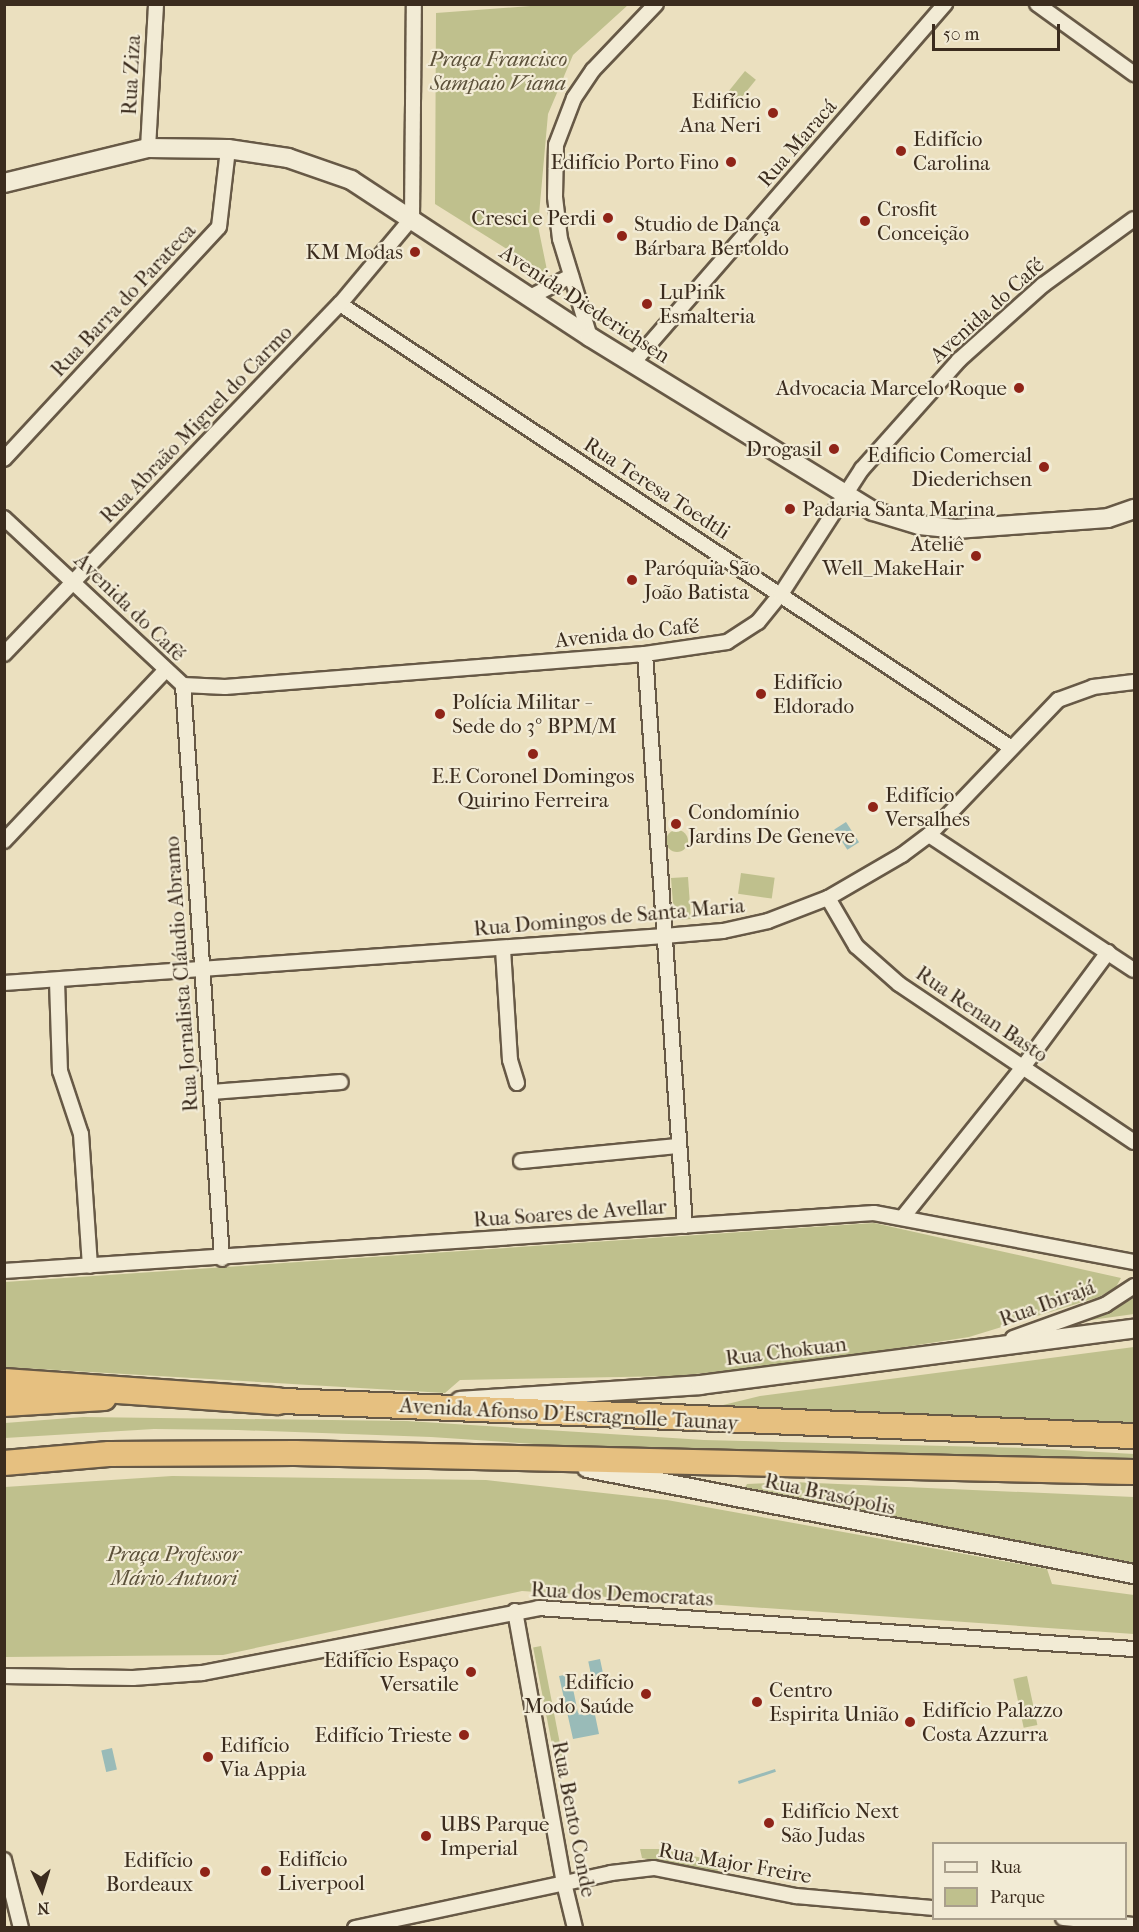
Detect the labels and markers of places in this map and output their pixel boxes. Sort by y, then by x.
place label: Edifício Ana Neri [680,88,761,138]
marker: Edifício Ana Neri [766,106,780,120]
place label: Edifício Carolina [913,126,990,176]
marker: Edifício Carolina [894,144,908,158]
place label: Edifício Porto Fino [551,149,719,175]
marker: Edifício Porto Fino [724,155,738,169]
place label: Crosfit Conceição [877,196,969,246]
place label: Cresci e Perdi [471,205,596,231]
marker: Cresci e Perdi [601,211,615,225]
place label: Studio de Dança Bárbara Bertoldo [634,211,789,261]
marker: Crosfit Conceição [858,214,872,228]
marker: Studio de Dança Bárbara Bertoldo [615,229,629,243]
place label: KM Modas [306,239,403,265]
marker: KM Modas [408,245,422,259]
place label: LuPink Esmalteria [659,279,755,329]
marker: LuPink Esmalteria [640,297,654,311]
place label: Advocacia Marcelo Roque [776,375,1007,401]
marker: Advocacia Marcelo Roque [1012,381,1026,395]
place label: Drogasil [746,436,822,462]
marker: Drogasil [827,442,841,456]
place label: Edificio Comercial Diederichsen [867,442,1032,492]
marker: Edificio Comercial Diederichsen [1037,460,1051,474]
place label: Padaria Santa Marina [802,496,995,522]
marker: Padaria Santa Marina [783,502,797,516]
place label: Ateliê Well_MakeHair [822,531,964,581]
marker: Ateliê Well_MakeHair [969,549,983,563]
place label: Paróquia São João Batista [644,555,760,605]
marker: Paróquia São João Batista [625,573,639,587]
place label: Edifício Eldorado [773,669,854,719]
marker: Edifício Eldorado [754,687,768,701]
place label: Polícia Militar - Sede do 3º BPM/M [452,689,617,739]
marker: Polícia Militar - Sede do 3º BPM/M [433,707,447,721]
marker: E.E Coronel Domingos Quirino Ferreira [526,747,540,761]
place label: E.E Coronel Domingos Quirino Ferreira [432,763,634,813]
place label: Edifício Versalhes [885,782,970,832]
place label: Condomínio Jardins De Geneve [688,799,855,849]
marker: Edifício Versalhes [866,800,880,814]
marker: Condomínio Jardins De Geneve [669,817,683,831]
place label: Edifício Espaço Versatile [324,1647,459,1697]
marker: Edifício Espaço Versatile [464,1665,478,1679]
place label: Edifício Modo Saúde [524,1669,634,1719]
place label: Centro Espirita União [769,1677,899,1727]
marker: Edifício Modo Saúde [639,1687,653,1701]
marker: Centro Espirita União [750,1695,764,1709]
place label: Edifício Palazzo Costa Azzurra [922,1697,1063,1747]
marker: Edifício Palazzo Costa Azzurra [903,1715,917,1729]
place label: Edifício Trieste [314,1722,452,1748]
marker: Edifício Trieste [457,1728,471,1742]
place label: Edifício Via Appia [220,1732,306,1782]
marker: Edifício Via Appia [201,1750,215,1764]
place label: Edifício Next São Judas [781,1798,899,1848]
place label: UBS Parque Imperial [440,1811,549,1861]
marker: Edifício Next São Judas [762,1816,776,1830]
marker: UBS Parque Imperial [417,1827,435,1845]
place label: Edifício Liverpool [278,1846,365,1896]
place label: Edifício Bordeaux [106,1847,193,1897]
marker: Edifício Liverpool [259,1864,273,1878]
marker: Edifício Bordeaux [198,1865,212,1879]

